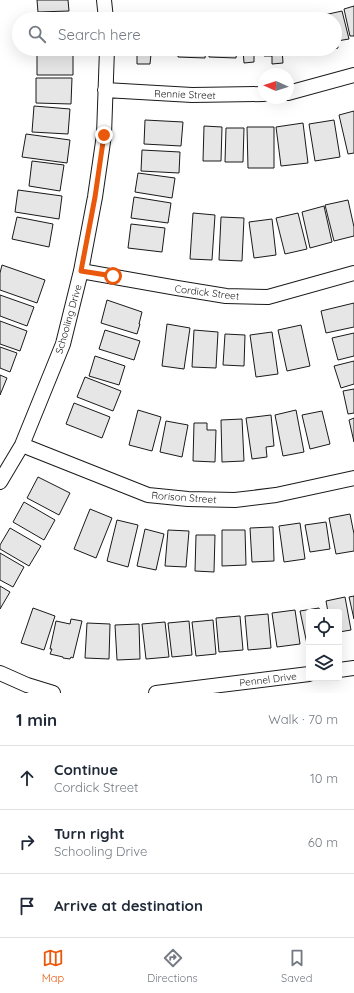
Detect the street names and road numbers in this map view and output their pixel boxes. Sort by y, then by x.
street label: Rennie Street [154,87,217,102]
street label: Schooling Drive [52,282,85,355]
street label: Cordick Street [174,282,241,303]
street label: Rorison Street [151,489,218,506]
street label: Pennel Drive [239,669,298,689]

